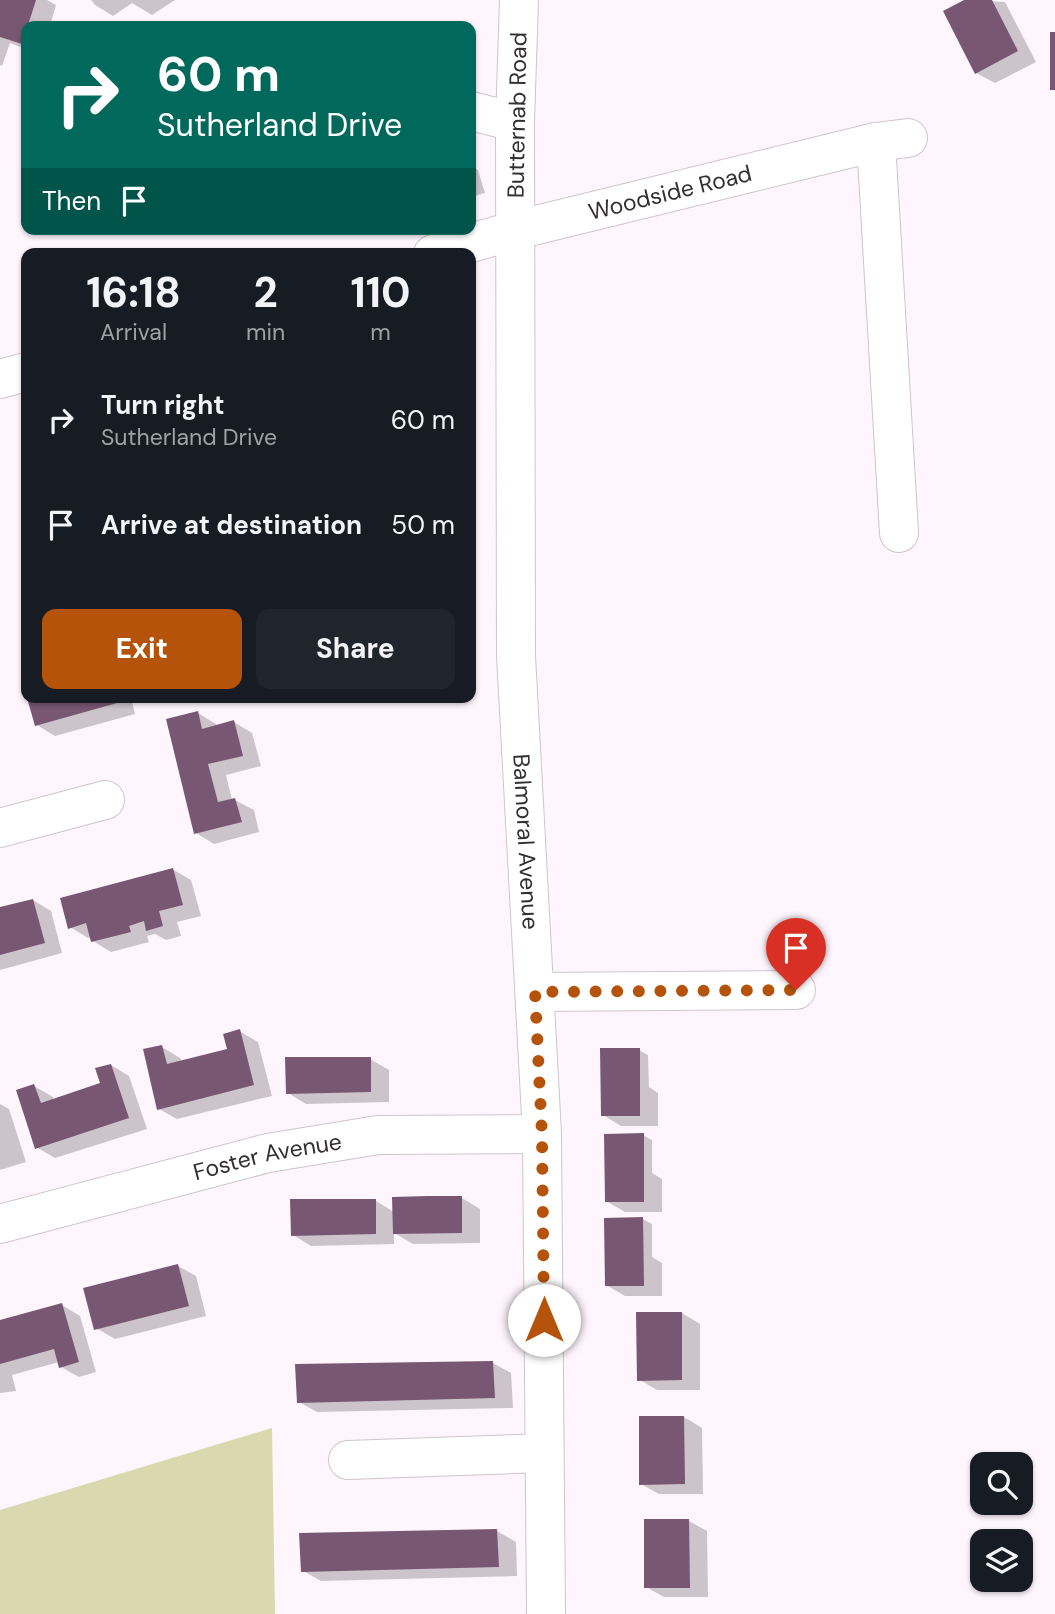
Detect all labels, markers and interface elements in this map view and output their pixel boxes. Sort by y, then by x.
street label: Butternab Road [501,32,533,198]
text: 60 m [157,42,280,106]
icon: right [42,49,133,140]
text: Sutherland Drive [157,104,402,146]
street label: Woodside Road [585,158,755,227]
icon: arrive [115,182,153,220]
text: Then [42,184,101,218]
text: 16:18 [86,265,181,320]
text: 2 [254,265,278,320]
text: 110 [351,265,411,320]
text: Arrival [100,317,167,347]
text: min [246,317,285,347]
text: m [370,317,391,347]
text: Turn right [101,388,225,422]
icon: right [42,401,80,439]
text: 60 m [391,403,455,437]
text: Sutherland Drive [101,422,277,452]
icon: arrive [42,506,80,544]
text: Arrive at destination [101,508,362,542]
text: 50 m [391,508,455,542]
button: Exit [42,609,242,689]
button: Share [256,609,455,689]
street label: Balmoral Avenue [506,753,546,930]
pin [766,918,826,990]
icon: arrive [777,929,815,967]
street label: Foster Avenue [190,1126,344,1187]
position arrow [507,1283,581,1357]
map controls [970,1452,1033,1592]
button: search [970,1452,1033,1515]
button: layers [970,1529,1033,1592]

